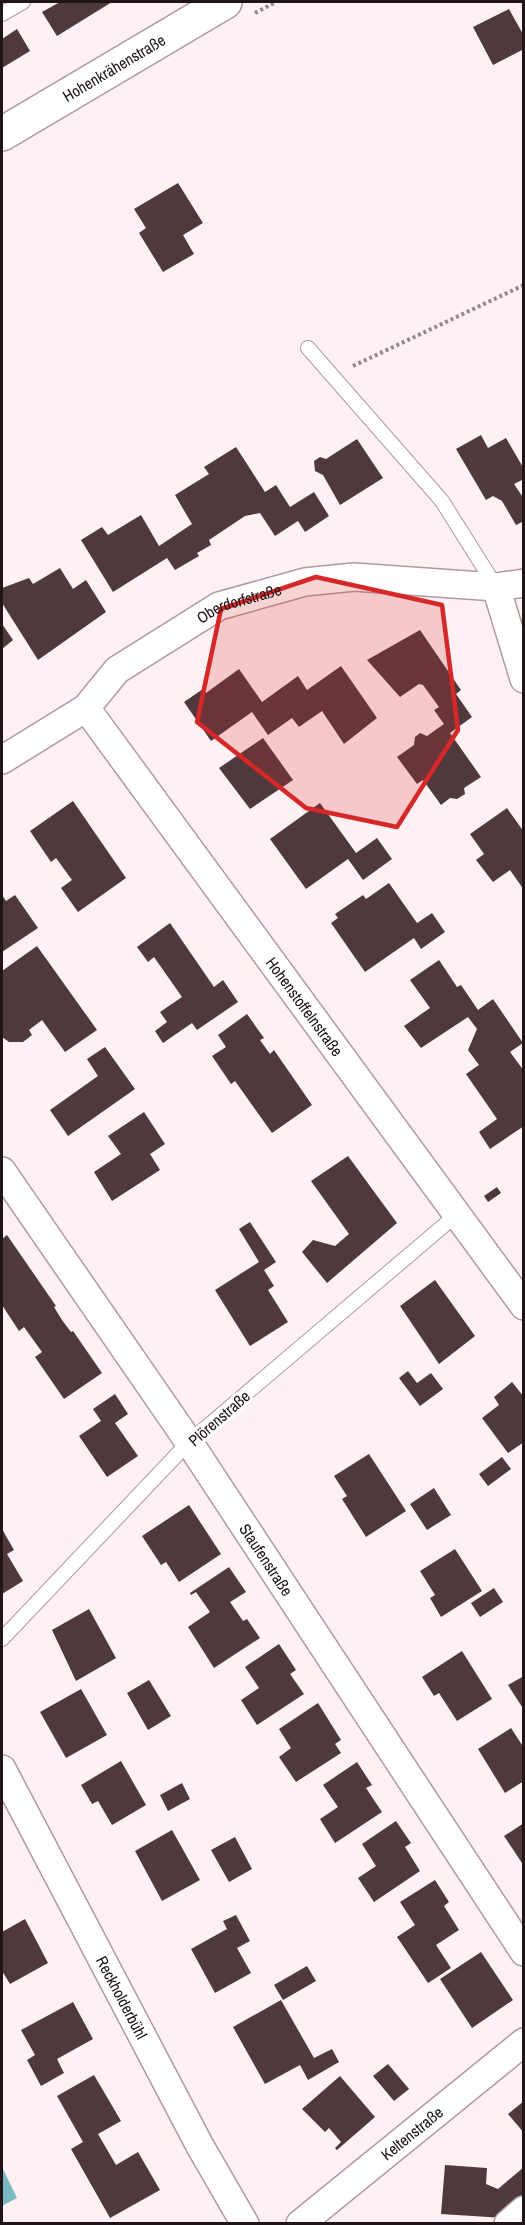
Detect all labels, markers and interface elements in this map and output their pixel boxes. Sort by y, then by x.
street label: Hohenkrähenstraße [58,29,169,107]
street label: Oberdorfstraße [192,578,284,628]
street label: Hohenstoffelnstraße [261,952,348,1061]
street label: Plörenstraße [183,1385,255,1451]
street label: Staufenstraße [234,1519,298,1600]
street label: Reckholderbühl [91,1952,153,2043]
street label: Keltenstraße [376,2101,448,2165]

